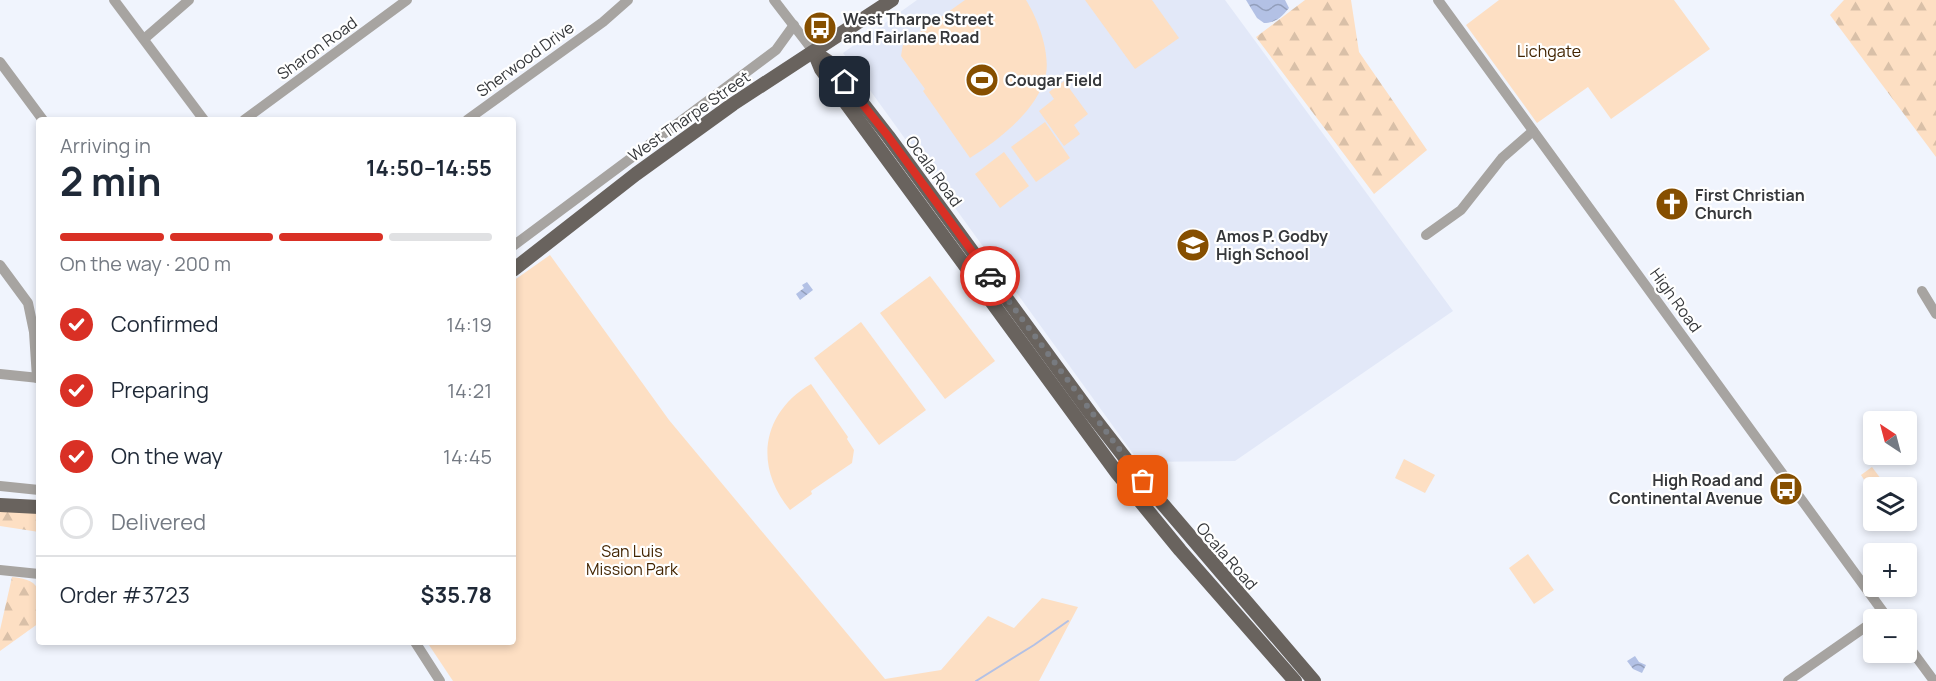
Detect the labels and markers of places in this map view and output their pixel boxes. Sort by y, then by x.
place label: West Tharpe Street and Fairlane Road [843,8,994,48]
bus stop icon: West Tharpe Street and Fairlane Road [802,10,838,46]
pin [819,56,870,107]
sports icon: Cougar Field [964,62,1000,98]
place label: Cougar Field [1005,69,1102,91]
place label: First Christian Church [1695,184,1805,224]
church icon: First Christian Church [1654,186,1690,222]
place label: Amos P. Godby High School [1216,225,1328,265]
school or university icon: Amos P. Godby High School [1175,227,1211,263]
pin [1117,455,1168,506]
place label: High Road and Continental Avenue [1609,469,1763,509]
bus stop icon: High Road and Continental Avenue [1768,471,1804,507]

